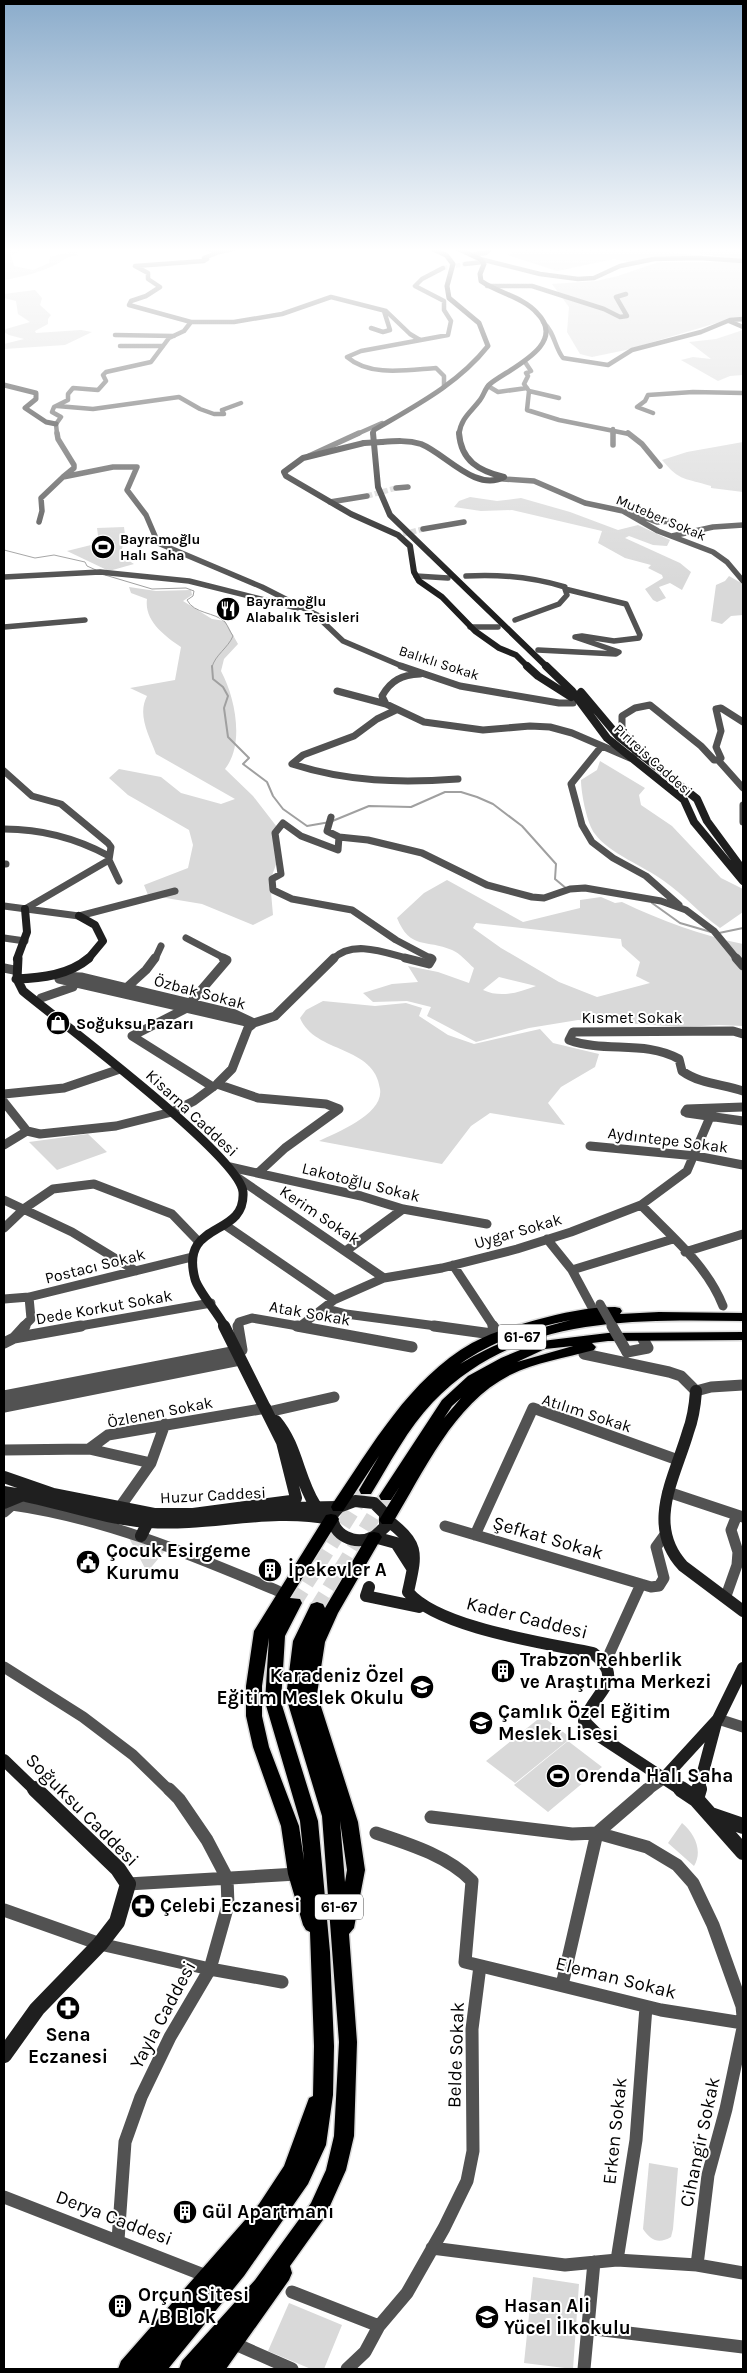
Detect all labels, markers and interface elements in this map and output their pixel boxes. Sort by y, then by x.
street label: Muteber Sokak [613,491,709,545]
place label: Bayramoğlu Halı Saha [120,531,200,564]
sports icon: Bayramoğlu Halı Saha [90,534,116,560]
place label: Bayramoğlu Alabalık Tesisleri [246,593,360,626]
restaurant icon: Bayramoğlu Alabalık Tesisleri [215,596,241,622]
street label: Balıklı Sokak [397,642,481,684]
street label: Pirireis Caddesi [610,720,696,800]
street label: Özbak Sokak [152,971,248,1013]
street label: Kısmet Sokak [581,1008,683,1027]
shop icon: Soğuksu Pazarı [45,1010,71,1036]
place label: Soğuksu Pazarı [76,1014,194,1033]
street label: Kisarna Caddesi [142,1066,242,1160]
street label: Aydıntepe Sokak [607,1123,729,1157]
street label: Lakotoğlu Sokak [300,1158,422,1206]
street label: Kerim Sokak [276,1181,364,1249]
street label: Uygar Sokak [472,1209,564,1253]
street label: Postacı Sokak [43,1244,147,1288]
street label: Dede Korkut Sokak [34,1286,174,1328]
street label: Atak Sokak [268,1297,352,1329]
road number: 61-67 [498,1324,546,1350]
street label: Atılım Sokak [540,1390,634,1436]
street label: Özlenen Sokak [106,1392,214,1432]
street label: Huzur Caddesi [159,1483,267,1507]
street label: Şefkat Sokak [490,1512,606,1564]
place label: Çocuk Esirgeme Kurumu [106,1540,251,1584]
public building icon: Çocuk Esirgeme Kurumu [75,1549,101,1575]
building icon: İpekevler A [257,1557,283,1583]
place label: İpekevler A [288,1558,387,1581]
street label: Kader Caddesi [464,1592,590,1644]
place label: Trabzon Rehberlik ve Araştırma Merkezi [520,1649,711,1693]
building icon: Trabzon Rehberlik ve Araştırma Merkezi [490,1658,516,1684]
place label: Karadeniz Özel Eğitim Meslek Okulu [217,1664,404,1709]
school or university icon: Karadeniz Özel Eğitim Meslek Okulu [409,1674,435,1700]
place label: Çamlık Özel Eğitim Meslek Lisesi [498,1700,670,1745]
school or university icon: Çamlık Özel Eğitim Meslek Lisesi [468,1710,494,1736]
street label: Soğuksu Caddesi [21,1749,143,1871]
sports icon: Orenda Halı Saha [545,1763,571,1789]
place label: Orenda Halı Saha [576,1765,733,1787]
pharmacy icon: Çelebi Eczanesi [130,1893,156,1919]
road number: 61-67 [315,1894,363,1920]
place label: Çelebi Eczanesi [160,1895,301,1917]
street label: Eleman Sokak [553,1952,679,2004]
street label: Yayla Caddesi [125,1957,201,2073]
pharmacy icon: Sena Eczanesi [55,1995,81,2021]
street label: Belde Sokak [443,2001,469,2108]
place label: Sena Eczanesi [28,2024,108,2068]
street label: Cihangir Sokak [675,2075,725,2209]
street label: Erken Sokak [598,2076,632,2186]
street label: Derya Caddesi [53,2186,175,2250]
building icon: Gül Apartmanı [172,2199,198,2225]
place label: Gül Apartmanı [202,2201,334,2223]
place label: Orçun Sitesi A/B Blok [138,2284,249,2328]
building icon: Orçun Sitesi A/B Blok [107,2293,133,2319]
place label: Hasan Ali Yücel İlkokulu [504,2295,631,2339]
school or university icon: Hasan Ali Yücel İlkokulu [474,2304,500,2330]

